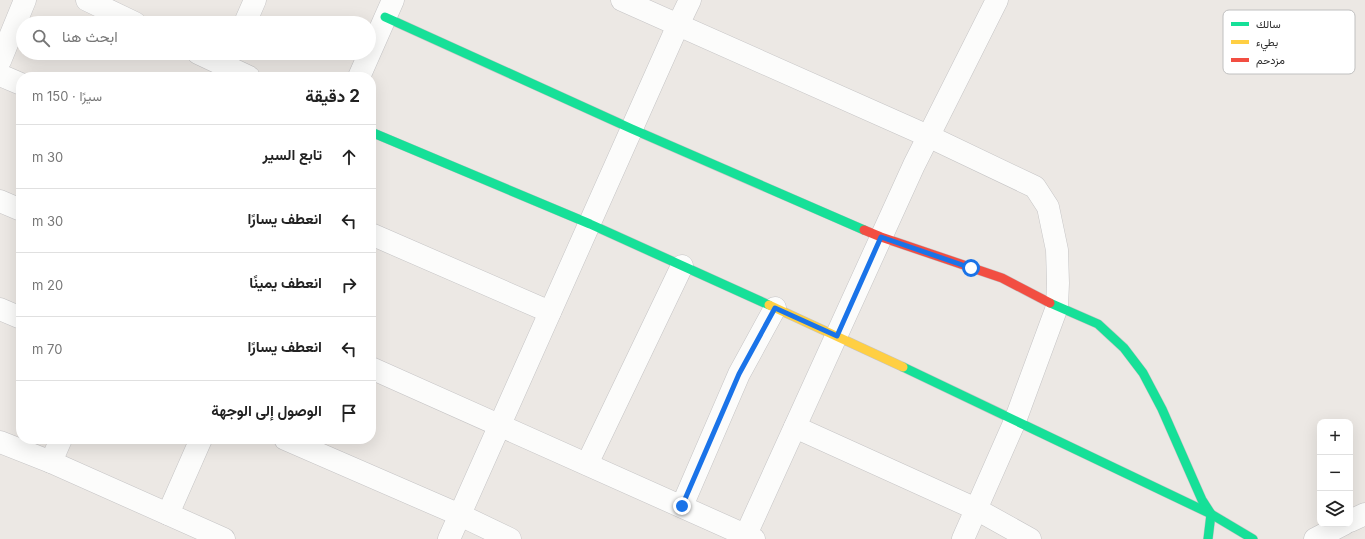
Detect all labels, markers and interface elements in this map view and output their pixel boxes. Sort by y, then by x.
legend [1223,10,1355,74]
search box [16,16,376,60]
text: سالك [1256,17,1281,31]
icon: search [30,27,52,49]
text: ابحث هنا [62,27,118,46]
text: بطيء [1256,35,1278,52]
text: مزدحم [1256,53,1285,68]
text: 2 دقيقة [305,86,360,106]
text: سيرًا · 150 m [32,88,102,104]
text: تابع السير [263,145,322,164]
icon: ahead [338,146,360,168]
text: 30 m [32,149,63,165]
text: انعطف يسارًا [247,209,322,228]
icon: left [338,210,360,232]
text: 30 m [32,213,63,229]
route start [962,259,980,277]
text: انعطف يمينًا [249,273,322,292]
icon: right [338,274,360,296]
text: 20 m [32,277,63,293]
text: انعطف يسارًا [247,337,322,356]
icon: left [338,338,360,360]
text: 70 m [32,341,62,357]
text: الوصول إلى الوجهة [211,401,322,420]
icon: arrive [338,402,360,424]
map controls [1317,419,1353,527]
button: + [1317,419,1353,455]
button: − [1317,455,1353,491]
button: layers [1317,491,1353,527]
route end [673,497,691,515]

